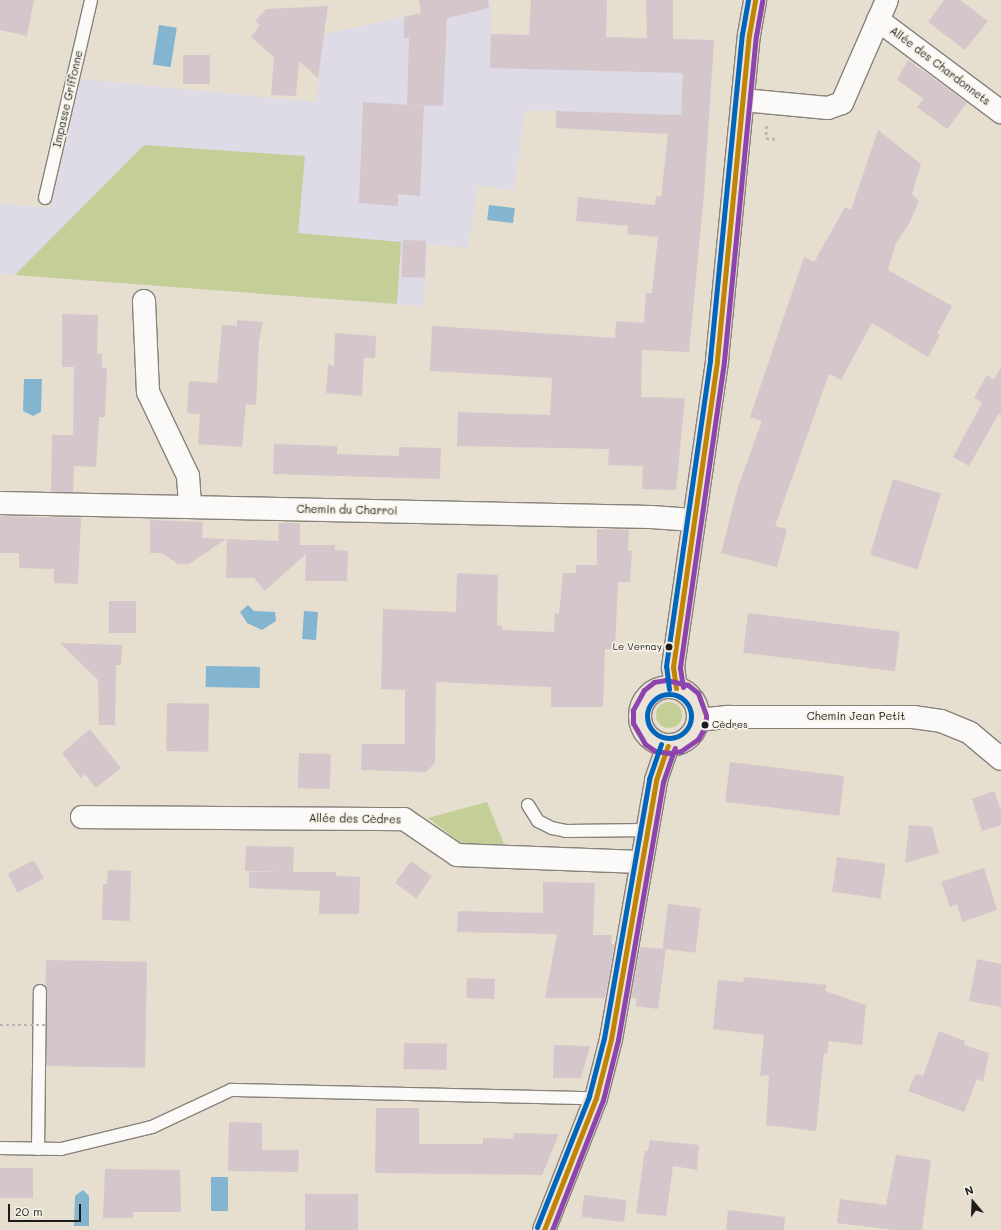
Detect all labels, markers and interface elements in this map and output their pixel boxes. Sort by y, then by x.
street label: Allée des Chardonnets [887,24,993,108]
street label: Impasse Griffonne [50,49,86,149]
street label: Chemin du Charroi [296,503,398,517]
place label: Le Vernay [613,641,662,653]
marker: Le Vernay [664,642,674,652]
street label: Chemin Jean Petit [807,709,905,723]
place label: Cèdres [712,719,748,731]
marker: Cèdres [700,720,710,730]
street label: Allée des Cèdres [309,812,401,826]
north arrow [953,1182,993,1222]
text: N [963,1182,975,1199]
scale bar [10,1196,83,1222]
text: 20 m [15,1203,43,1219]

